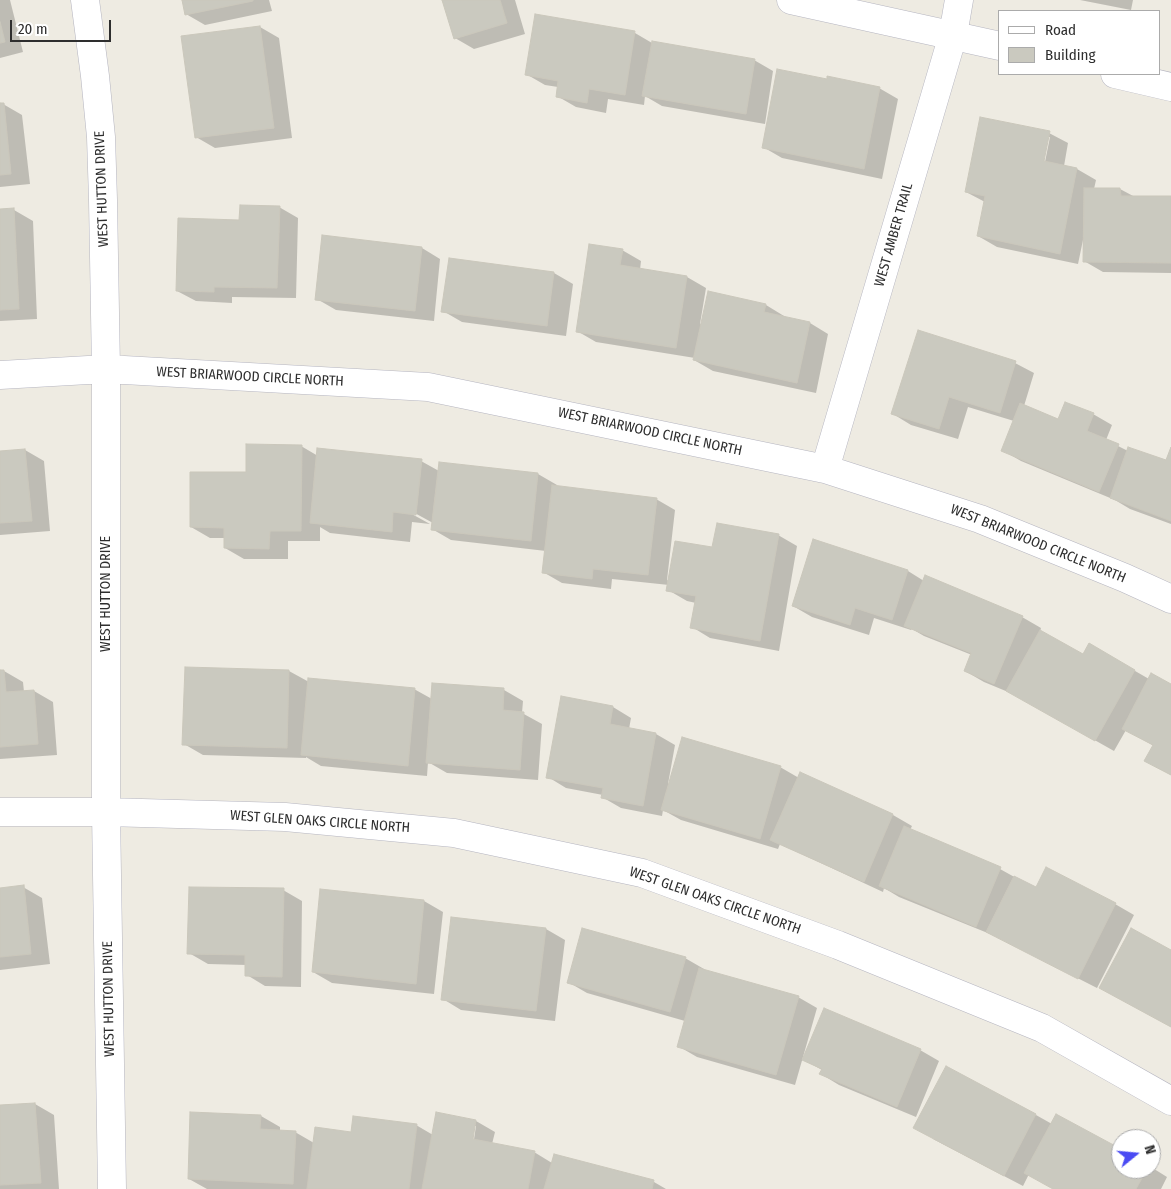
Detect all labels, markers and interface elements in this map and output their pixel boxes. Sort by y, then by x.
scale bar [12,10,114,42]
legend [998,10,1161,75]
text: 20 m [18,20,48,38]
text: Road [1045,21,1076,39]
text: Building [1045,46,1096,64]
street label: WEST HUTTON DRIVE [92,131,112,247]
street label: WEST AMBER TRAIL [871,181,917,289]
street label: WEST BRIARWOOD CIRCLE NORTH [156,364,344,390]
street label: WEST BRIARWOOD CIRCLE NORTH [556,404,744,460]
street label: WEST BRIARWOOD CIRCLE NORTH [948,501,1128,587]
street label: WEST HUTTON DRIVE [98,536,114,652]
street label: WEST GLEN OAKS CIRCLE NORTH [229,807,411,837]
street label: WEST GLEN OAKS CIRCLE NORTH [627,864,803,938]
street label: WEST HUTTON DRIVE [100,941,118,1057]
north arrow [1111,1129,1161,1179]
text: N [1141,1143,1159,1156]

